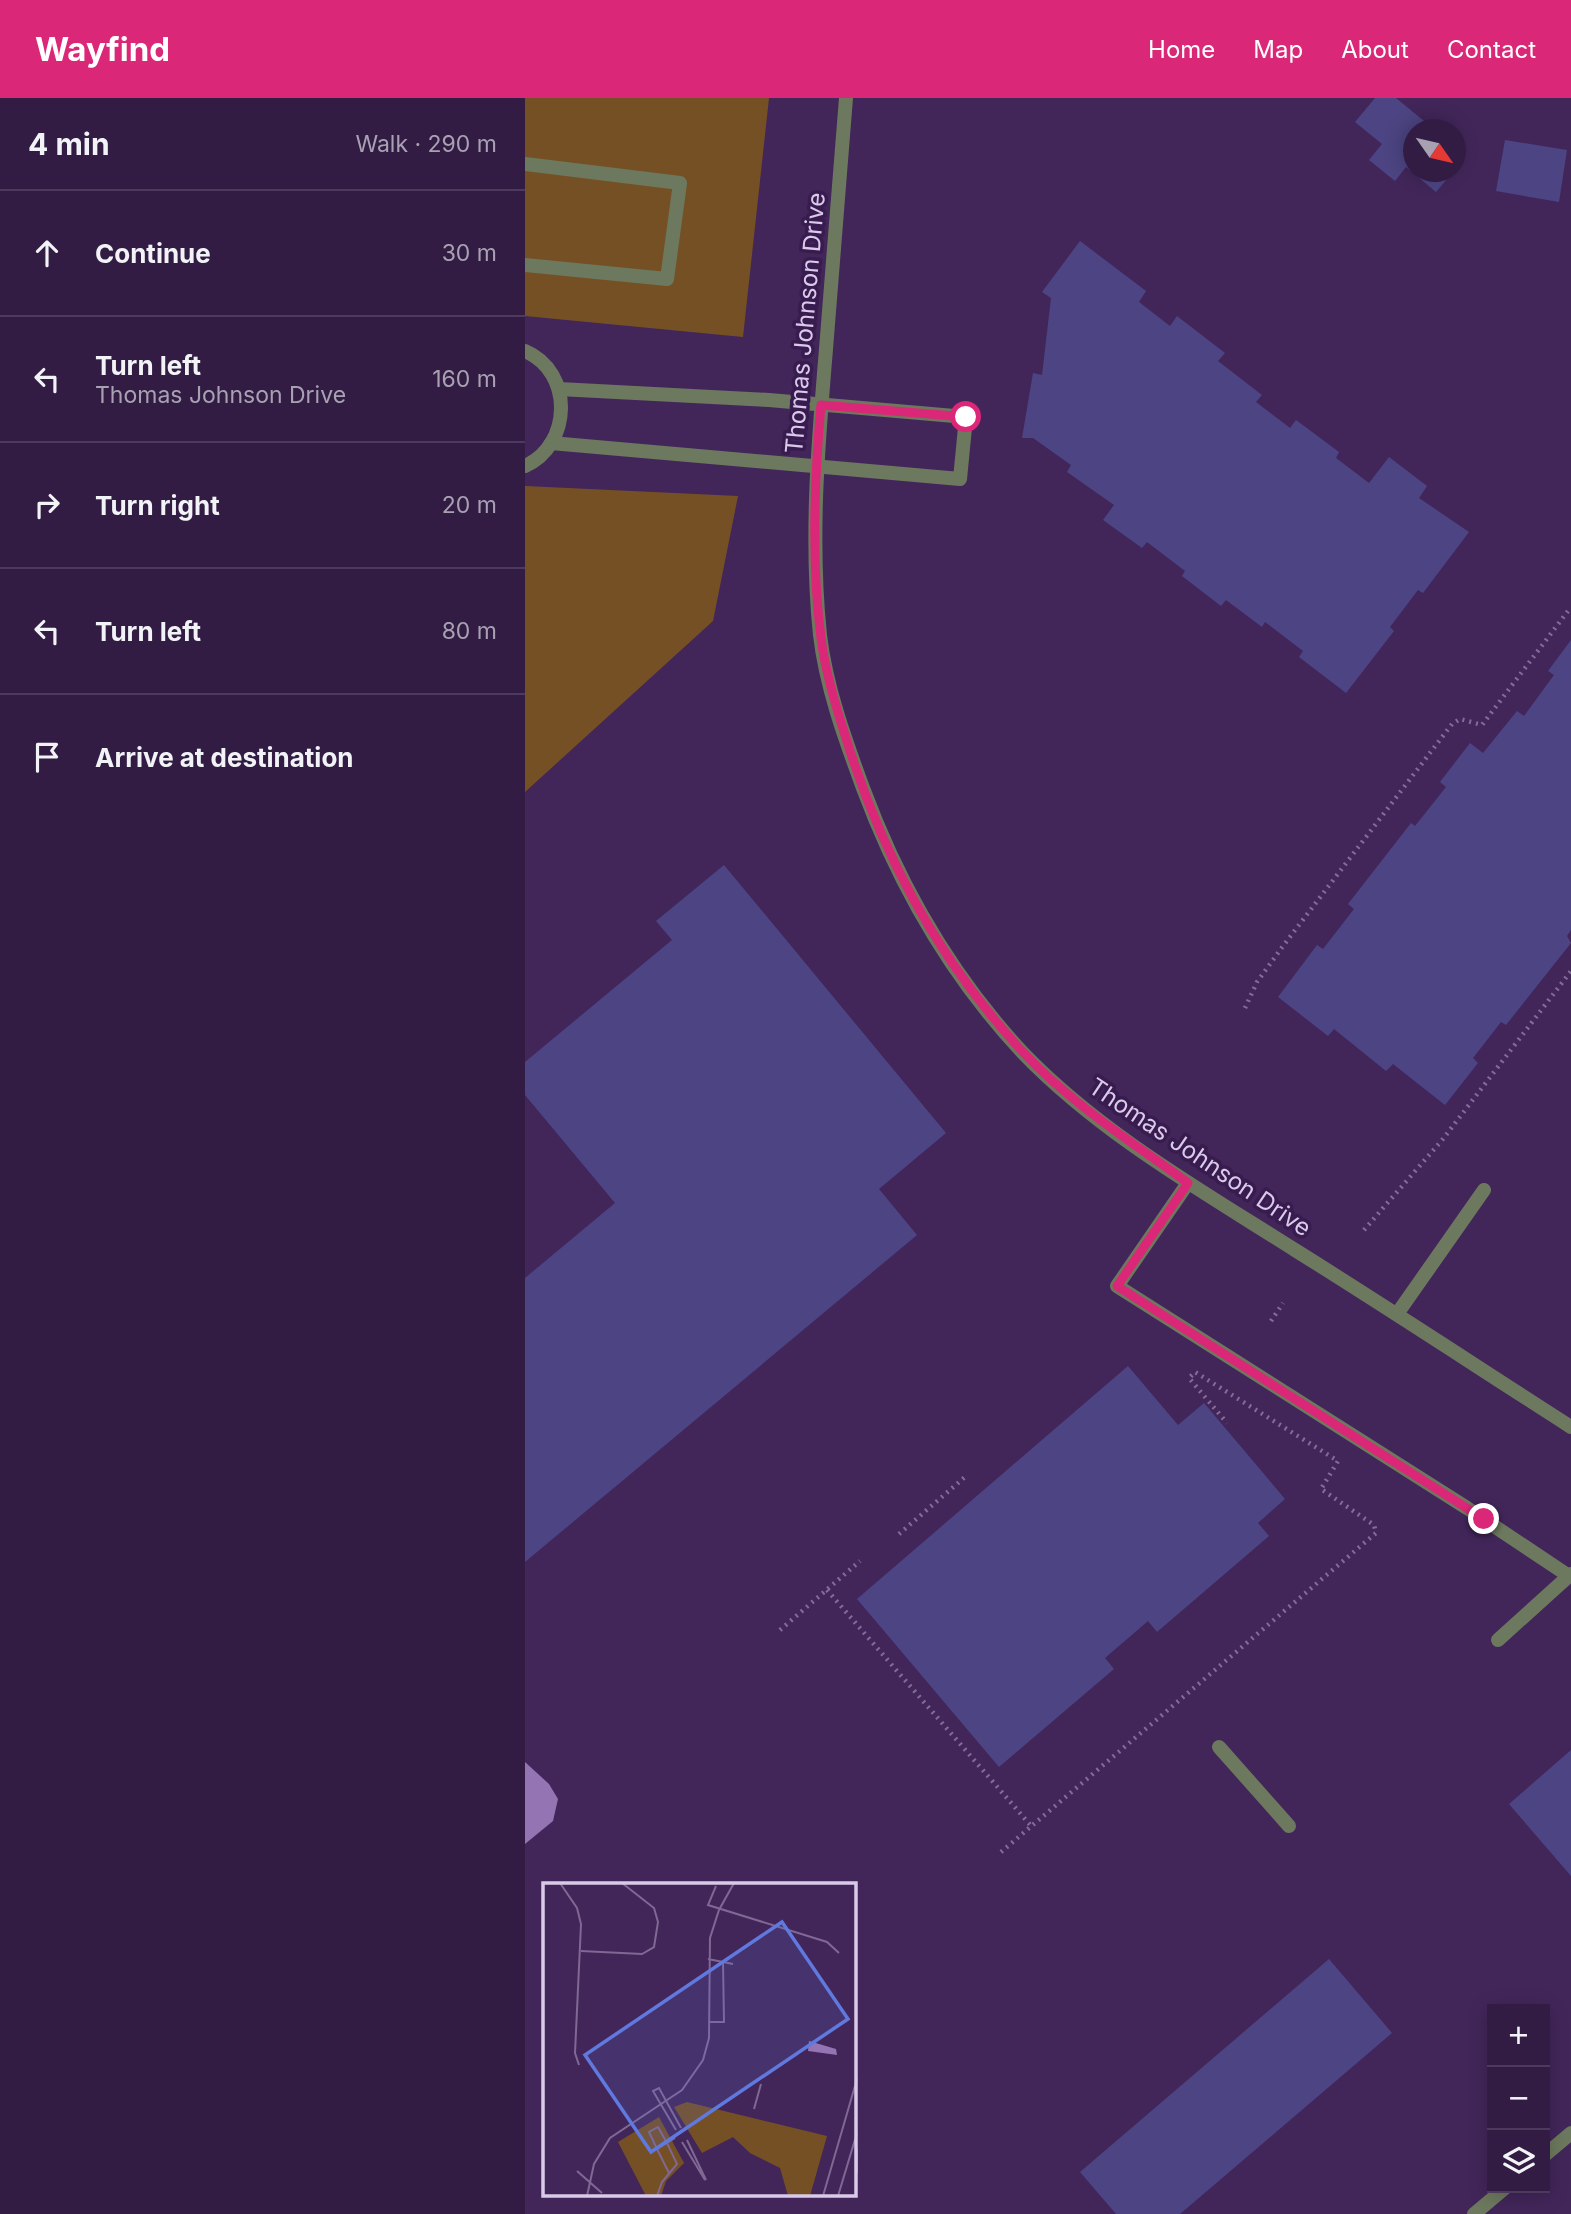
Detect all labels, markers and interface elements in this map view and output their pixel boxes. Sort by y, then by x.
text: Wayfind [35,29,170,69]
text: Home [1148,35,1215,64]
text: Map [1253,35,1303,64]
text: About [1341,35,1409,64]
text: Contact [1447,35,1536,64]
north arrow [1403,119,1466,182]
text: 4 min [28,126,110,162]
text: Walk · 290 m [355,130,497,158]
street label: Thomas Johnson Drive [779,191,831,455]
icon: ahead [28,234,66,272]
text: Continue [95,238,211,269]
text: 30 m [442,239,497,267]
text: Turn left [95,350,201,381]
icon: left [28,360,66,398]
text: 160 m [432,365,497,393]
text: Thomas Johnson Drive [95,381,346,409]
route start [950,401,981,432]
icon: right [28,486,66,524]
text: Turn right [95,490,220,521]
text: 20 m [442,491,497,519]
icon: left [28,612,66,650]
text: Turn left [95,616,201,647]
text: 80 m [442,617,497,645]
icon: arrive [28,738,66,776]
text: Arrive at destination [95,742,354,773]
street label: Thomas Johnson Drive [1083,1072,1317,1242]
route end [1468,1503,1499,1534]
inset map [543,1883,856,2196]
map controls [1487,2004,1550,2193]
button: + [1487,2004,1550,2067]
button: − [1487,2067,1550,2130]
button: layers [1487,2130,1550,2193]

